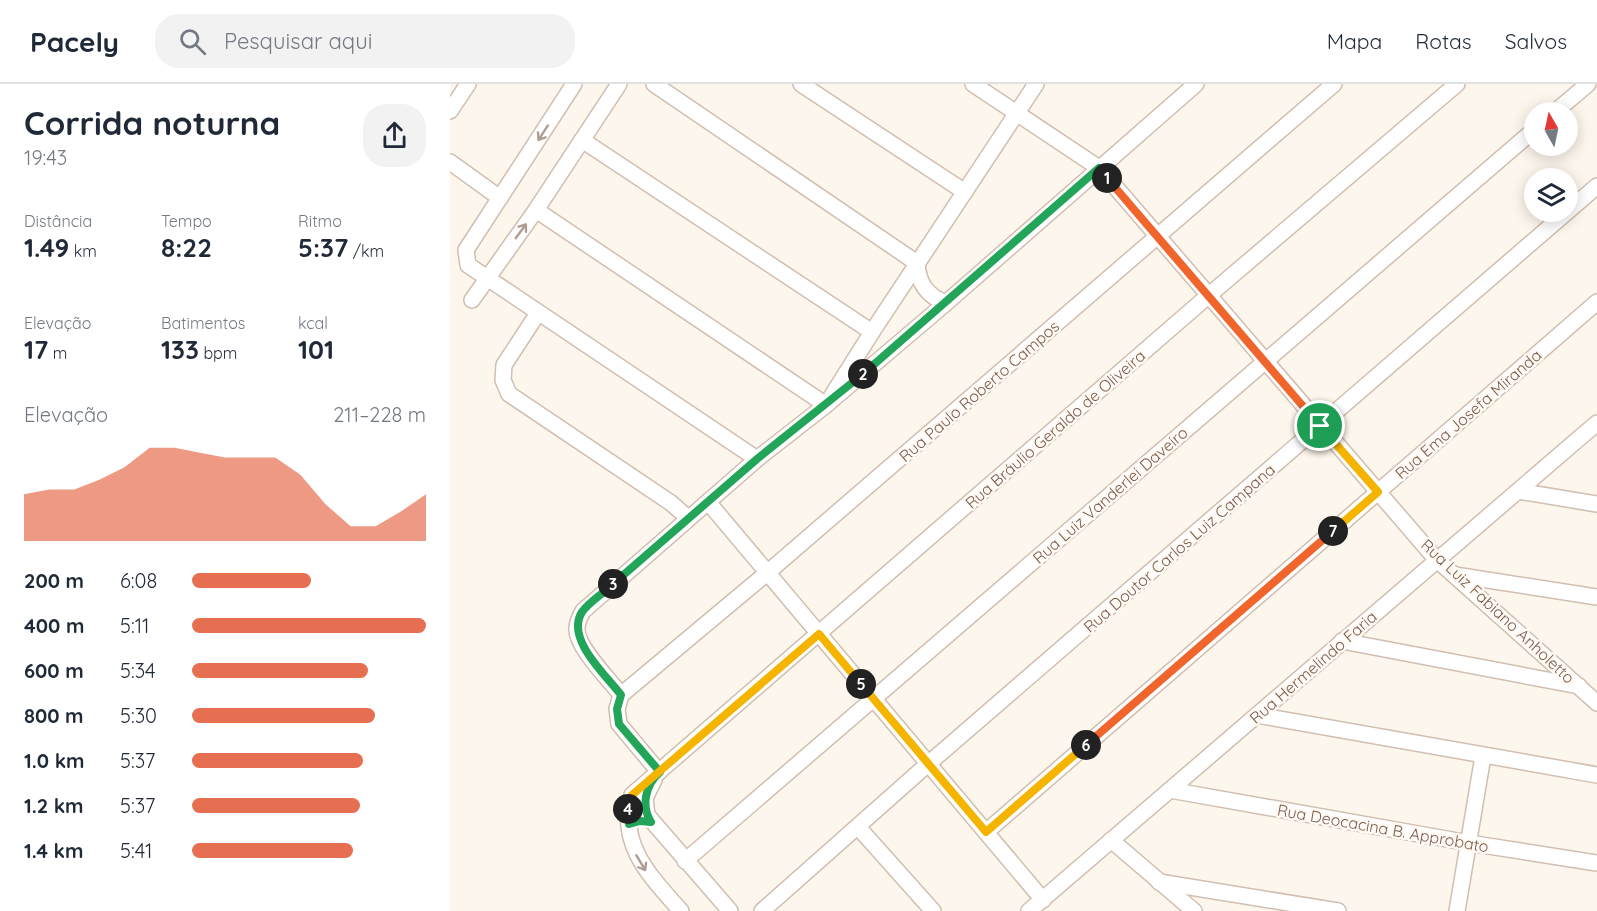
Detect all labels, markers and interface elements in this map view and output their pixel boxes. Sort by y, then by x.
search box [155,14,575,68]
text: Pacely [30,24,119,59]
icon: search [176,25,209,58]
text: Pesquisar aqui [224,27,372,55]
text: Mapa [1327,28,1382,54]
text: Rotas [1415,28,1472,54]
text: Salvos [1505,28,1567,54]
text: Corrida noturna [24,102,280,143]
north arrow [1524,102,1578,156]
map controls [1524,102,1578,222]
button: share [363,104,426,167]
one-way arrow [536,124,548,141]
text: 19:43 [24,145,67,170]
pin: 1 [1092,163,1122,193]
text: 1 [1104,168,1110,188]
button: layers [1524,168,1578,222]
text: Distância [24,211,92,231]
text: Tempo [161,211,212,231]
text: Ritmo [298,211,342,231]
one-way arrow [515,223,527,240]
text: 1.49 [24,231,69,264]
text: 8:22 [161,231,212,264]
text: 5:37 [298,231,348,264]
text: km [69,241,97,261]
text: /km [348,241,384,261]
text: Elevação [24,313,91,333]
text: Batimentos [161,313,245,333]
text: kcal [298,313,328,333]
street label: Rua Paulo Roberto Campos [895,316,1063,466]
text: 17 [24,333,48,366]
text: 133 [161,333,199,366]
text: 101 [298,333,334,366]
text: m [48,343,67,363]
text: bpm [199,343,237,363]
street label: Rua Bráulio Geraldo de Oliveira [961,345,1149,513]
street label: Rua Ema Josefa Miranda [1391,345,1545,483]
pin: 2 [848,359,878,389]
text: 2 [858,364,868,384]
pin [1294,400,1345,451]
text: Elevação [24,402,108,427]
text: 211–228 m [333,402,426,427]
icon: arrive [1303,409,1336,442]
street label: Rua Luiz Vanderlei Daveiro [1028,422,1192,568]
street label: Rua Doutor Carlos Luiz Campana [1079,459,1279,637]
pin: 7 [1318,516,1348,546]
text: 7 [1329,521,1337,541]
street label: Rua Luiz Fabiano Anholetto [1417,535,1579,687]
text: 200 m [24,568,84,593]
text: 6:08 [120,568,157,593]
pin: 3 [598,569,628,599]
text: 3 [609,574,617,594]
street label: Rua Hermelindo Faria [1245,606,1381,728]
text: 400 m [24,613,84,638]
text: 5:11 [120,613,149,638]
text: 600 m [24,658,84,683]
text: 5:34 [120,658,156,683]
pin: 5 [846,669,876,699]
text: 5 [856,674,866,694]
text: 800 m [24,703,84,728]
text: 5:30 [120,703,157,728]
pin: 6 [1071,730,1101,760]
text: 6 [1082,735,1090,755]
text: 1.0 km [24,748,84,773]
text: 5:37 [120,748,155,773]
text: 1.2 km [24,793,84,818]
text: 5:37 [120,793,155,818]
pin: 4 [613,794,643,824]
text: 4 [623,799,633,819]
street label: Rua Deocacina B. Approbato [1276,800,1490,856]
text: 1.4 km [24,838,83,863]
text: 5:41 [120,838,152,863]
one-way arrow [636,854,648,871]

